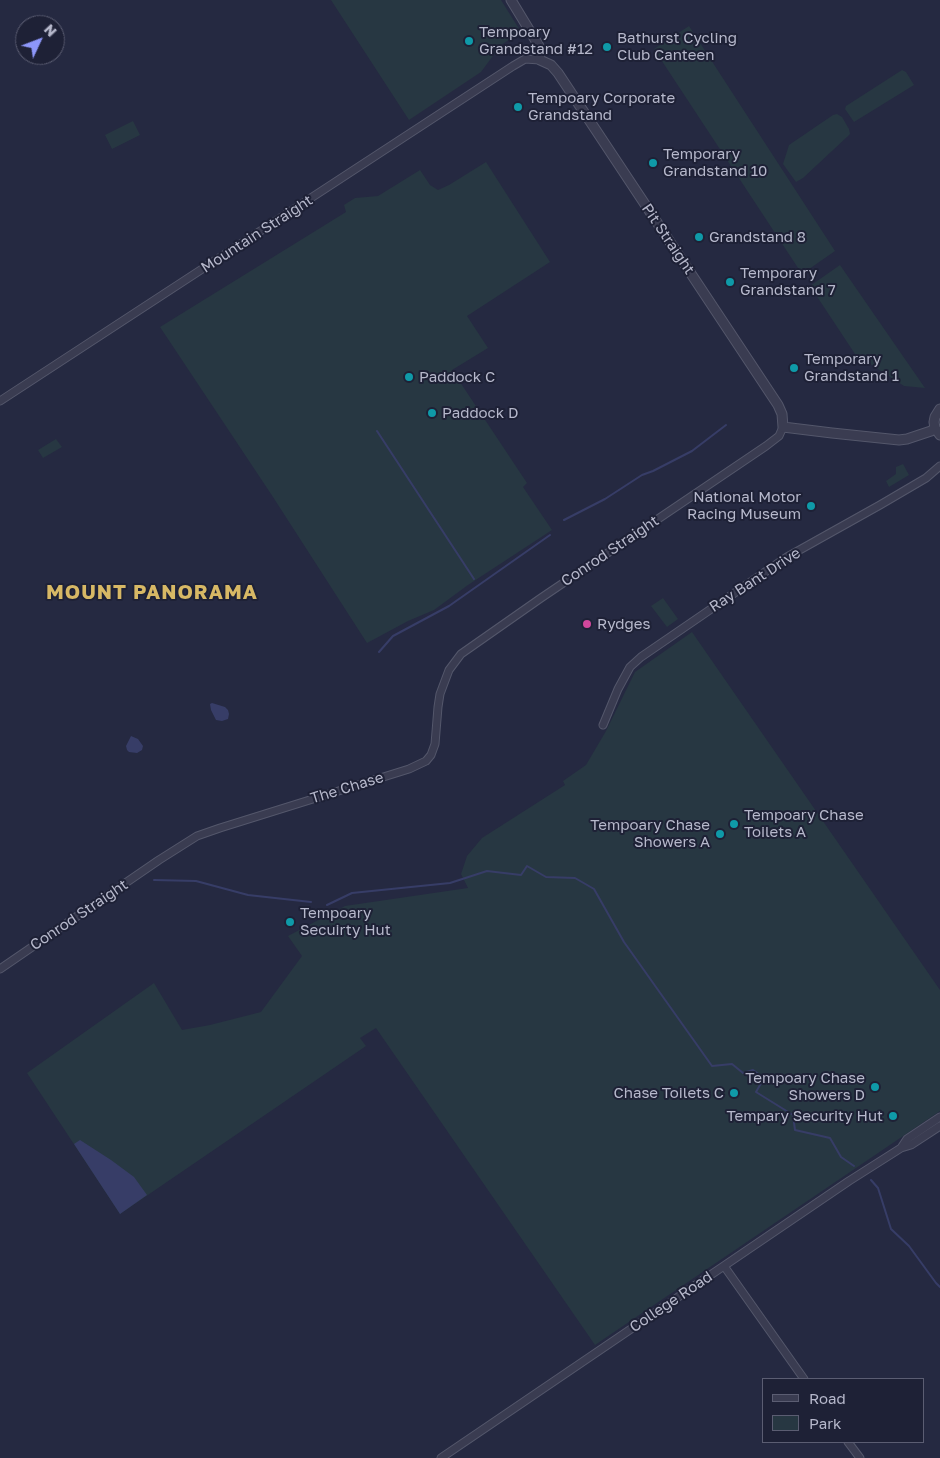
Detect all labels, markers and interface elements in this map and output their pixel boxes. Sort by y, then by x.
north arrow [15,15,65,65]
text: N [41,20,60,40]
place label: Tempoary Grandstand #12 [479,23,593,58]
place label: Bathurst Cycling Club Canteen [617,29,737,64]
marker: Tempoary Grandstand #12 [463,35,475,47]
marker: Bathurst Cycling Club Canteen [601,41,613,53]
place label: Tempoary Corporate Grandstand [528,89,675,124]
marker: Tempoary Corporate Grandstand [512,101,524,113]
place label: Temporary Grandstand 10 [663,145,767,180]
marker: Temporary Grandstand 10 [647,157,659,169]
street label: Mountain Straight [198,191,316,277]
street label: Pit Straight [638,200,698,278]
place label: Grandstand 8 [709,228,806,246]
marker: Grandstand 8 [693,231,705,243]
place label: Temporary Grandstand 7 [740,264,836,299]
marker: Temporary Grandstand 7 [724,276,736,288]
place label: Temporary Grandstand 1 [804,350,899,385]
marker: Temporary Grandstand 1 [788,362,800,374]
place label: Paddock C [419,368,495,386]
marker: Paddock C [403,371,415,383]
place label: Paddock D [442,404,518,422]
marker: Paddock D [426,407,438,419]
place label: National Motor Racing Museum [687,488,801,523]
marker: National Motor Racing Museum [805,500,817,512]
street label: Conrod Straight [558,512,662,590]
street label: Ray Bant Drive [706,544,804,616]
district label: MOUNT PANORAMA [44,581,260,605]
place label: Rydges [597,615,650,633]
marker: Rydges [581,618,593,630]
street label: The Chase [308,768,386,808]
place label: Tempoary Chase Toilets A [744,806,864,841]
place label: Tempoary Chase Showers A [590,816,710,851]
marker: Tempoary Chase Toilets A [728,818,740,830]
marker: Tempoary Chase Showers A [714,828,726,840]
street label: Conrod Straight [27,876,131,954]
place label: Tempoary Secuirty Hut [300,904,391,939]
marker: Tempoary Secuirty Hut [284,916,296,928]
place label: Tempoary Chase Showers D [745,1069,865,1104]
marker: Tempoary Chase Showers D [869,1081,881,1093]
place label: Chase Toilets C [613,1084,724,1102]
marker: Chase Toilets C [728,1087,740,1099]
place label: Tempary Security Hut [727,1107,883,1125]
marker: Tempary Security Hut [887,1110,899,1122]
street label: College Road [626,1268,716,1336]
legend [762,1378,925,1443]
text: Road [809,1389,846,1407]
text: Park [809,1414,841,1432]

